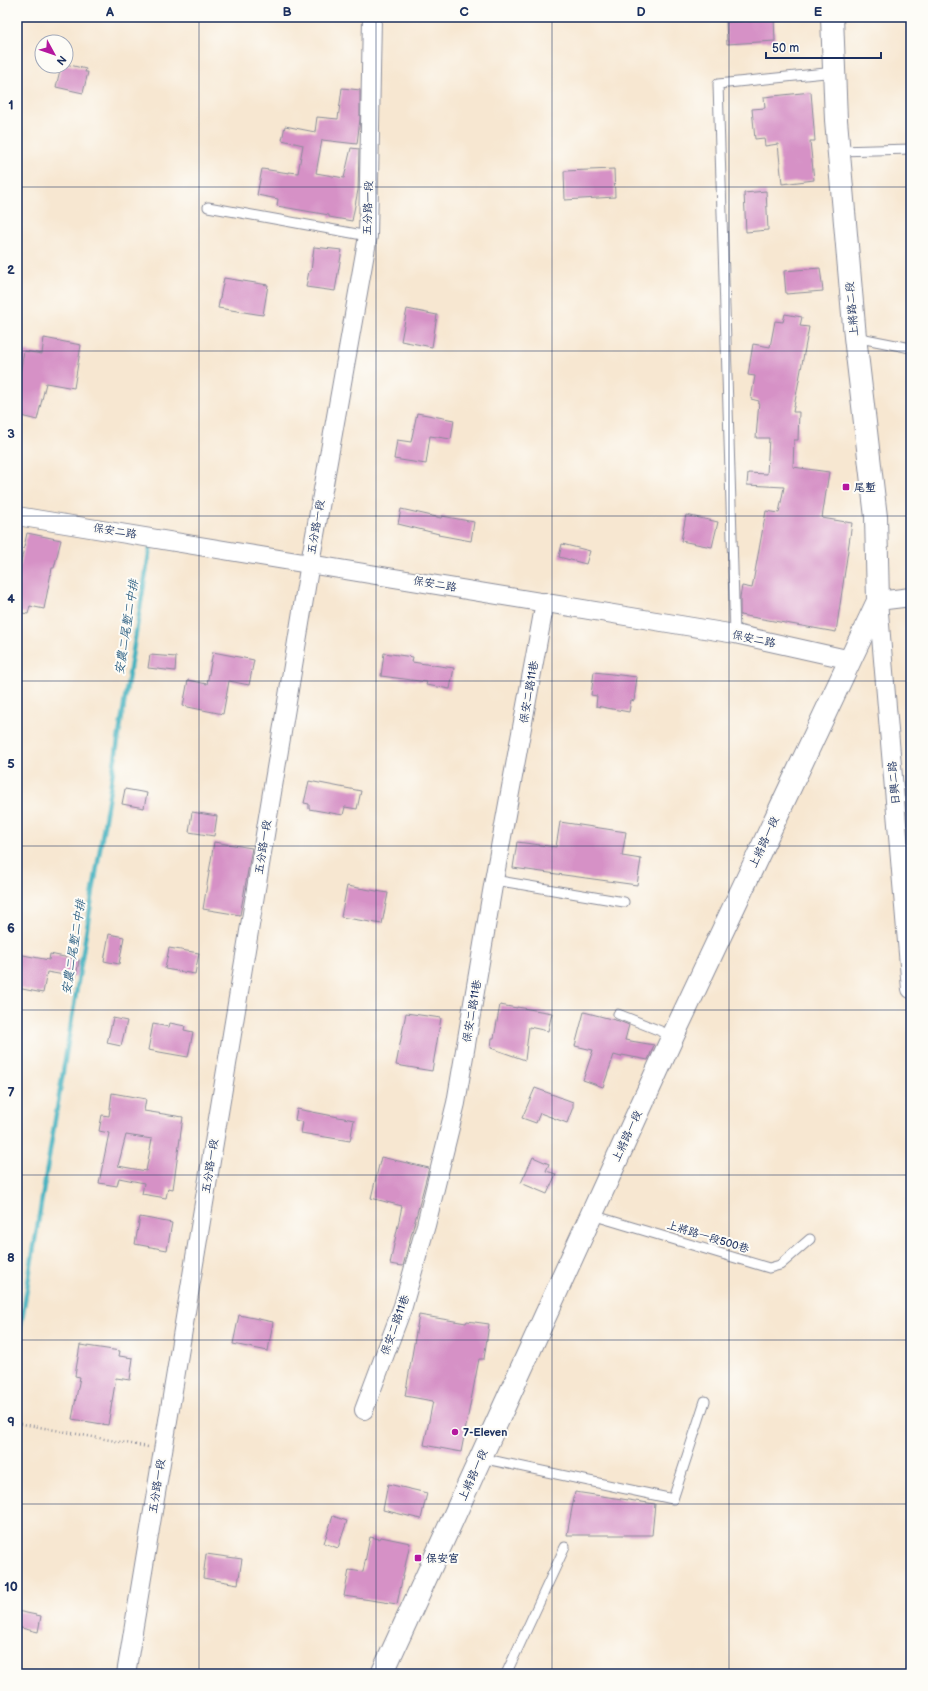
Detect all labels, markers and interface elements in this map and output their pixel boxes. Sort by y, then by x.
text: A [105,4,114,20]
text: B [282,4,292,20]
text: C [459,4,469,20]
text: D [636,4,646,20]
text: E [814,4,823,20]
north arrow [34,34,74,74]
scale bar [766,34,881,60]
text: 50 m [772,41,799,56]
text: N [54,53,69,67]
text: 1 [8,97,14,113]
street label: 五分路一段 [361,180,375,236]
text: 2 [7,262,15,278]
street label: 上將路二段 [843,281,861,337]
text: 3 [7,426,15,442]
place label: 尾塹 [854,481,876,494]
marker: 尾塹 [841,482,851,492]
street label: 五分路一段 [305,499,327,555]
street label: 保安二路 [92,521,138,541]
street label: 保安二路 [412,574,458,594]
water label: 安農二尾塹二中排 [112,577,142,676]
text: 4 [7,591,15,607]
street label: 保安二路 [731,628,777,650]
street label: 保安二路11巷 [517,660,541,724]
text: 5 [7,756,15,772]
street label: 日興二路 [886,761,902,805]
street label: 上將路一段 [746,814,782,870]
street label: 五分路一段 [252,819,274,875]
water label: 安農二尾塹二中排 [59,897,89,996]
text: 6 [7,920,15,936]
street label: 保安二路11巷 [460,979,484,1043]
text: 7 [7,1085,15,1101]
street label: 上將路一段 [609,1108,645,1164]
street label: 五分路一段 [199,1138,221,1194]
street label: 上將路一段500巷 [665,1218,751,1256]
text: 8 [7,1250,15,1266]
street label: 保安二路11巷 [378,1293,412,1357]
text: 9 [7,1414,15,1430]
place label: 7-Eleven [463,1426,507,1439]
marker: 7-Eleven [450,1427,460,1437]
street label: 上將路一段 [456,1447,490,1503]
street label: 五分路一段 [146,1458,168,1514]
place label: 保安宮 [426,1552,459,1565]
marker: 保安宮 [413,1553,423,1563]
text: 10 [4,1579,18,1595]

